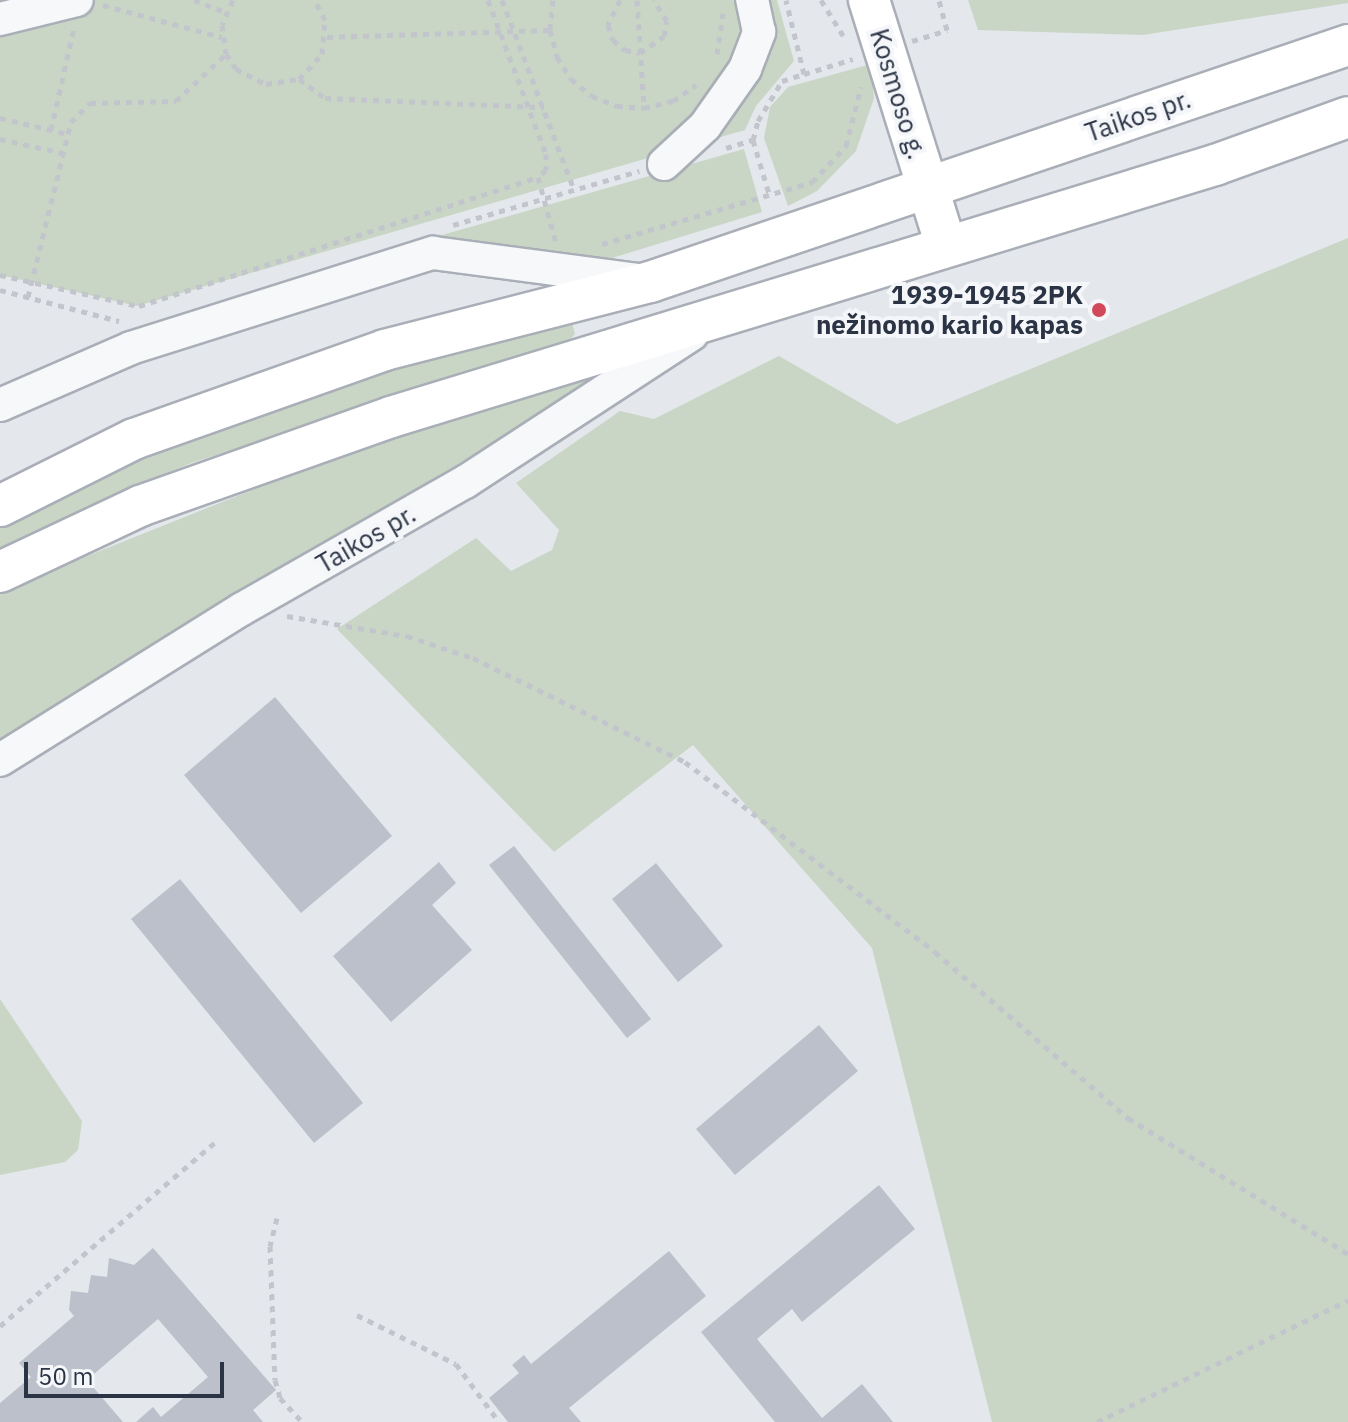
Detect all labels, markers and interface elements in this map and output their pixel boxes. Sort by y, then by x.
street label: Kosmoso g. [863,25,933,163]
street label: Taikos pr. [1081,83,1195,149]
place label: 1939-1945 2PK nežinomo kario kapas [816,279,1083,340]
marker: 1939-1945 2PK nežinomo kario kapas [1090,301,1108,319]
street label: Taikos pr. [311,498,421,580]
scale bar [28,1346,228,1396]
text: 50 m [38,1360,93,1392]

